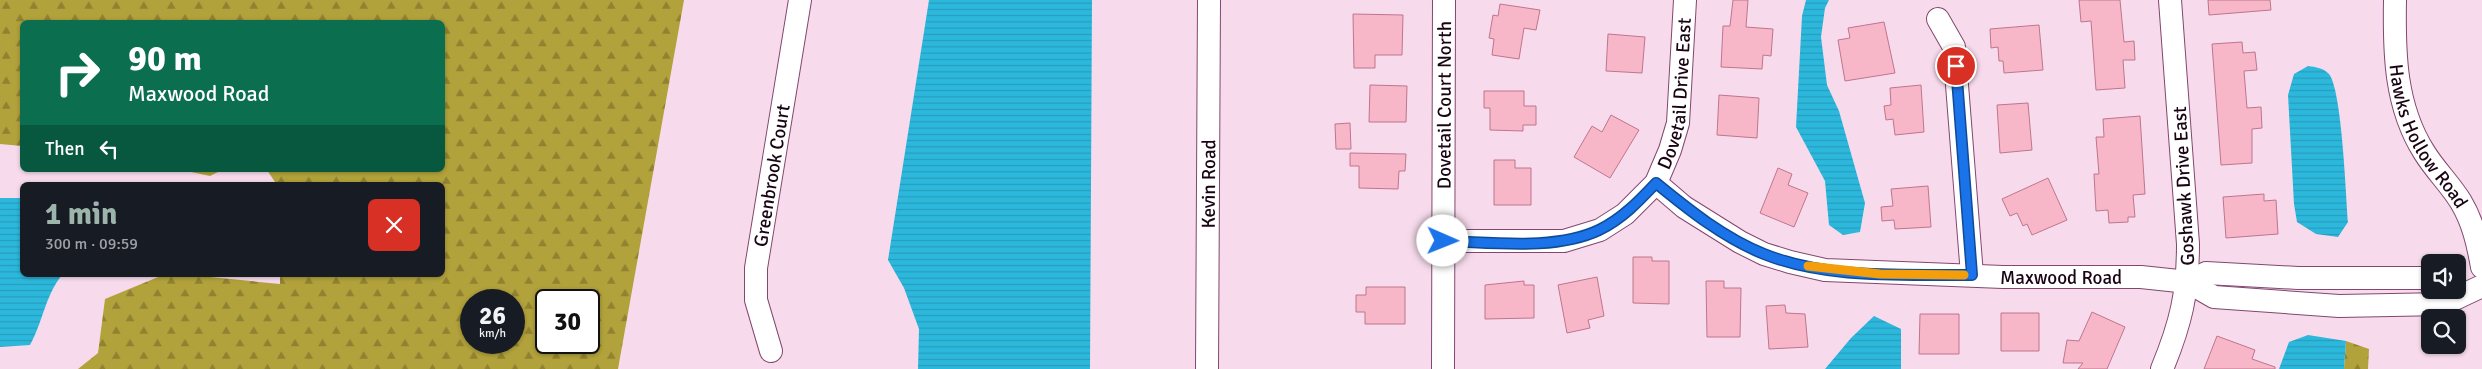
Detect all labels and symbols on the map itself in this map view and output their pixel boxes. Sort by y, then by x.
street label: Dovetail Drive East [1652,17,1697,173]
street label: Dovetail Court North [1432,21,1457,189]
pin [1935,45,1977,87]
street label: Hawks Hollow Road [2384,63,2473,213]
street label: Greenbrook Court [749,102,796,249]
street label: Goshawk Drive East [2168,105,2200,266]
street label: Kevin Road [1197,139,1221,229]
position arrow [1416,214,1468,266]
street label: Maxwood Road [2000,266,2122,290]
speed limit sign: 30 [535,289,600,354]

